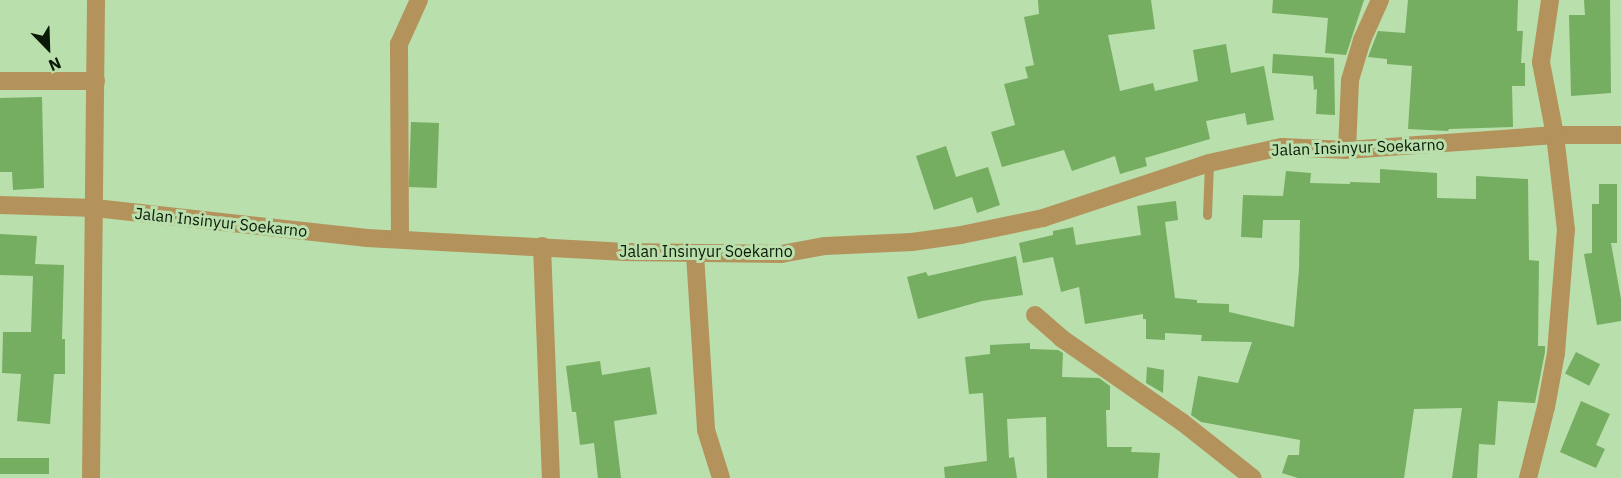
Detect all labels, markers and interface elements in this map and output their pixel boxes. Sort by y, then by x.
north arrow [18,18,78,78]
text: N [46,53,64,76]
street label: Jalan Insinyur Soekarno [1271,134,1445,160]
street label: Jalan Insinyur Soekarno [134,203,308,241]
street label: Jalan Insinyur Soekarno [619,241,793,261]

